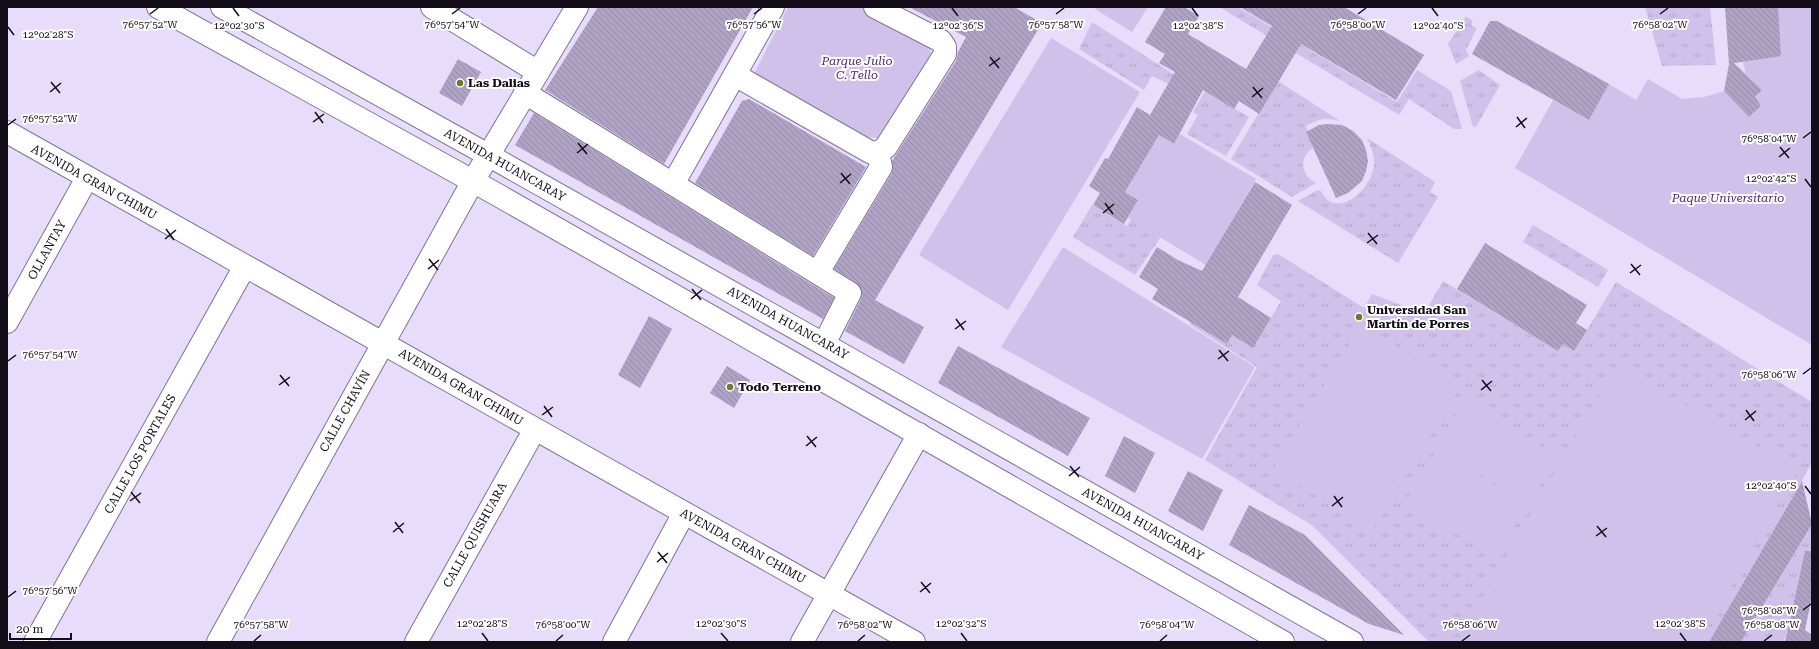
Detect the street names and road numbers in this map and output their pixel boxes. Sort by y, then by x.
street label: AVENIDA HUANCARAY [442,126,569,205]
street label: AVENIDA GRAN CHIMU [29,142,159,223]
street label: OLLANTAY [25,217,70,282]
street label: AVENIDA HUANCARAY [725,284,852,363]
street label: AVENIDA GRAN CHIMU [396,346,526,429]
street label: CALLE CHAVÍN [317,367,373,454]
street label: CALLE LOS PORTALES [101,392,179,516]
street label: CALLE QUISHUARA [440,479,510,590]
street label: AVENIDA HUANCARAY [1080,485,1207,564]
street label: AVENIDA GRAN CHIMU [678,506,808,587]

